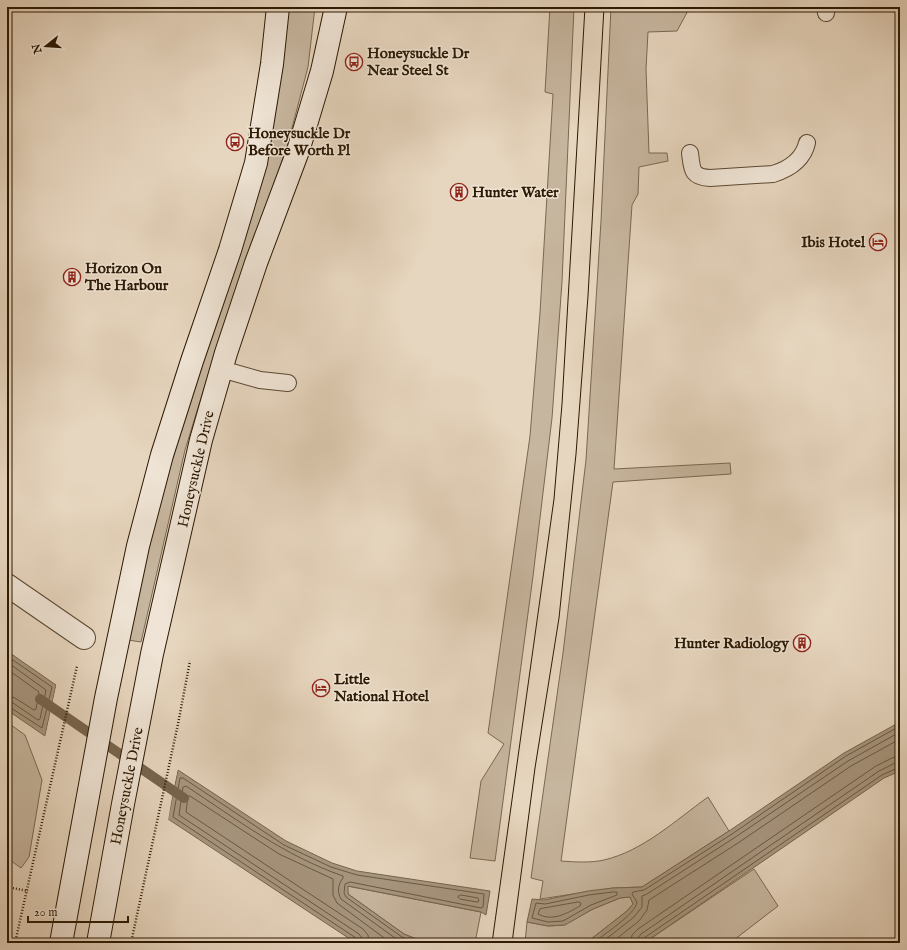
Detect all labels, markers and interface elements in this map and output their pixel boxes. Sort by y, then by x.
north arrow [26,26,66,66]
text: N [29,42,46,56]
place label: Honeysuckle Dr Near Steel St [366,44,470,80]
bus stop icon: Honeysuckle Dr Near Steel St [344,52,364,72]
place label: Honeysuckle Dr Before Worth Pl [248,124,351,160]
bus stop icon: Honeysuckle Dr Before Worth Pl [225,132,245,152]
building icon: Hunter Water [449,182,469,202]
place label: Hunter Water [472,183,559,202]
hotel icon: Ibis Hotel [868,232,888,252]
place label: Ibis Hotel [801,233,866,252]
place label: Horizon On The Harbour [84,259,169,295]
building icon: Horizon On The Harbour [62,267,82,287]
street label: Honeysuckle Drive [173,408,219,529]
building icon: Hunter Radiology [792,633,812,653]
place label: Hunter Radiology [674,634,790,653]
place label: Little National Hotel [333,670,430,706]
hotel icon: Little National Hotel [311,678,331,698]
street label: Honeysuckle Drive [106,725,148,847]
scale bar [28,898,128,924]
text: 20 m [34,905,57,920]

